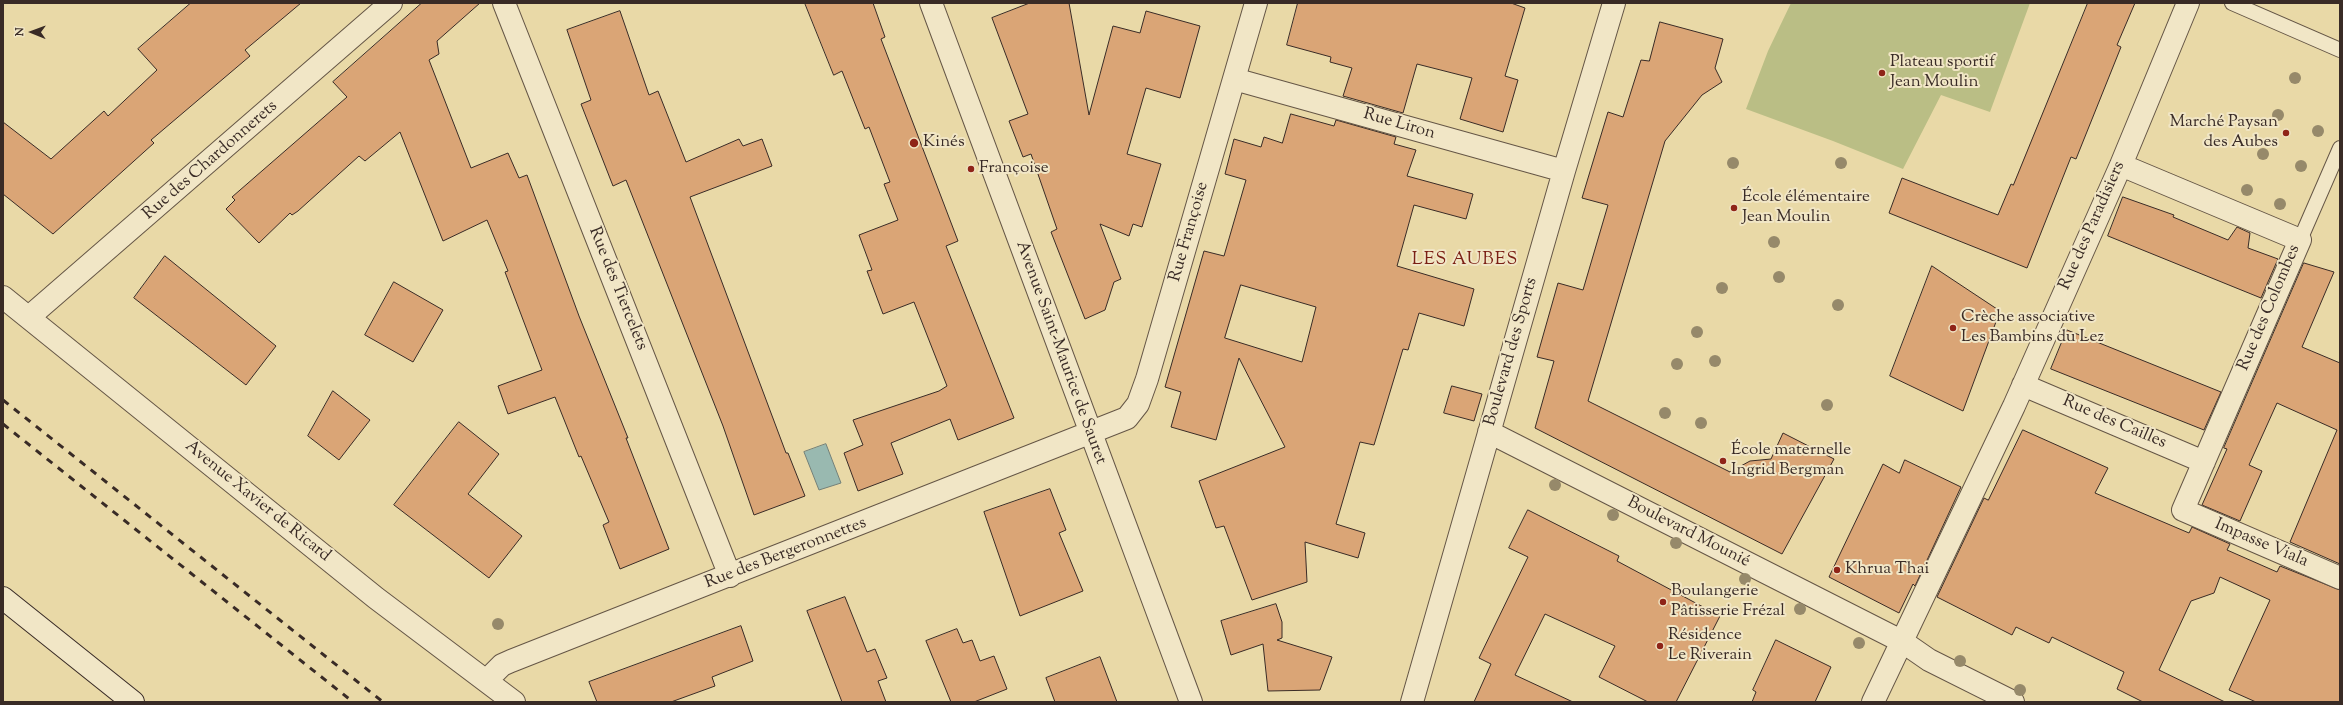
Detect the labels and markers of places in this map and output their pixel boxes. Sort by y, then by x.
place label: Plateau sportif Jean Moulin [1890,53,1995,93]
marker: Plateau sportif Jean Moulin [1877,68,1887,78]
place label: Marché Paysan des Aubes [2169,113,2278,153]
marker: Marché Paysan des Aubes [2281,128,2291,138]
place label: Kinés [923,133,965,153]
marker: Kinés [908,137,920,149]
place label: Françoise [979,159,1049,179]
marker: Françoise [966,164,976,174]
place label: École élémentaire Jean Moulin [1742,188,1870,228]
marker: École élémentaire Jean Moulin [1729,203,1739,213]
place label: Crèche associative Les Bambins du Lez [1961,308,2104,348]
marker: Crèche associative Les Bambins du Lez [1948,323,1958,333]
place label: École maternelle Ingrid Bergman [1731,441,1851,481]
marker: École maternelle Ingrid Bergman [1718,456,1728,466]
place label: Khrua Thai [1845,560,1929,580]
marker: Khrua Thai [1832,565,1842,575]
place label: Boulangerie Pâtisserie Frézal [1671,582,1785,622]
marker: Boulangerie Pâtisserie Frézal [1658,597,1668,607]
place label: Résidence Le Riverain [1668,626,1752,666]
marker: Résidence Le Riverain [1655,641,1665,651]

